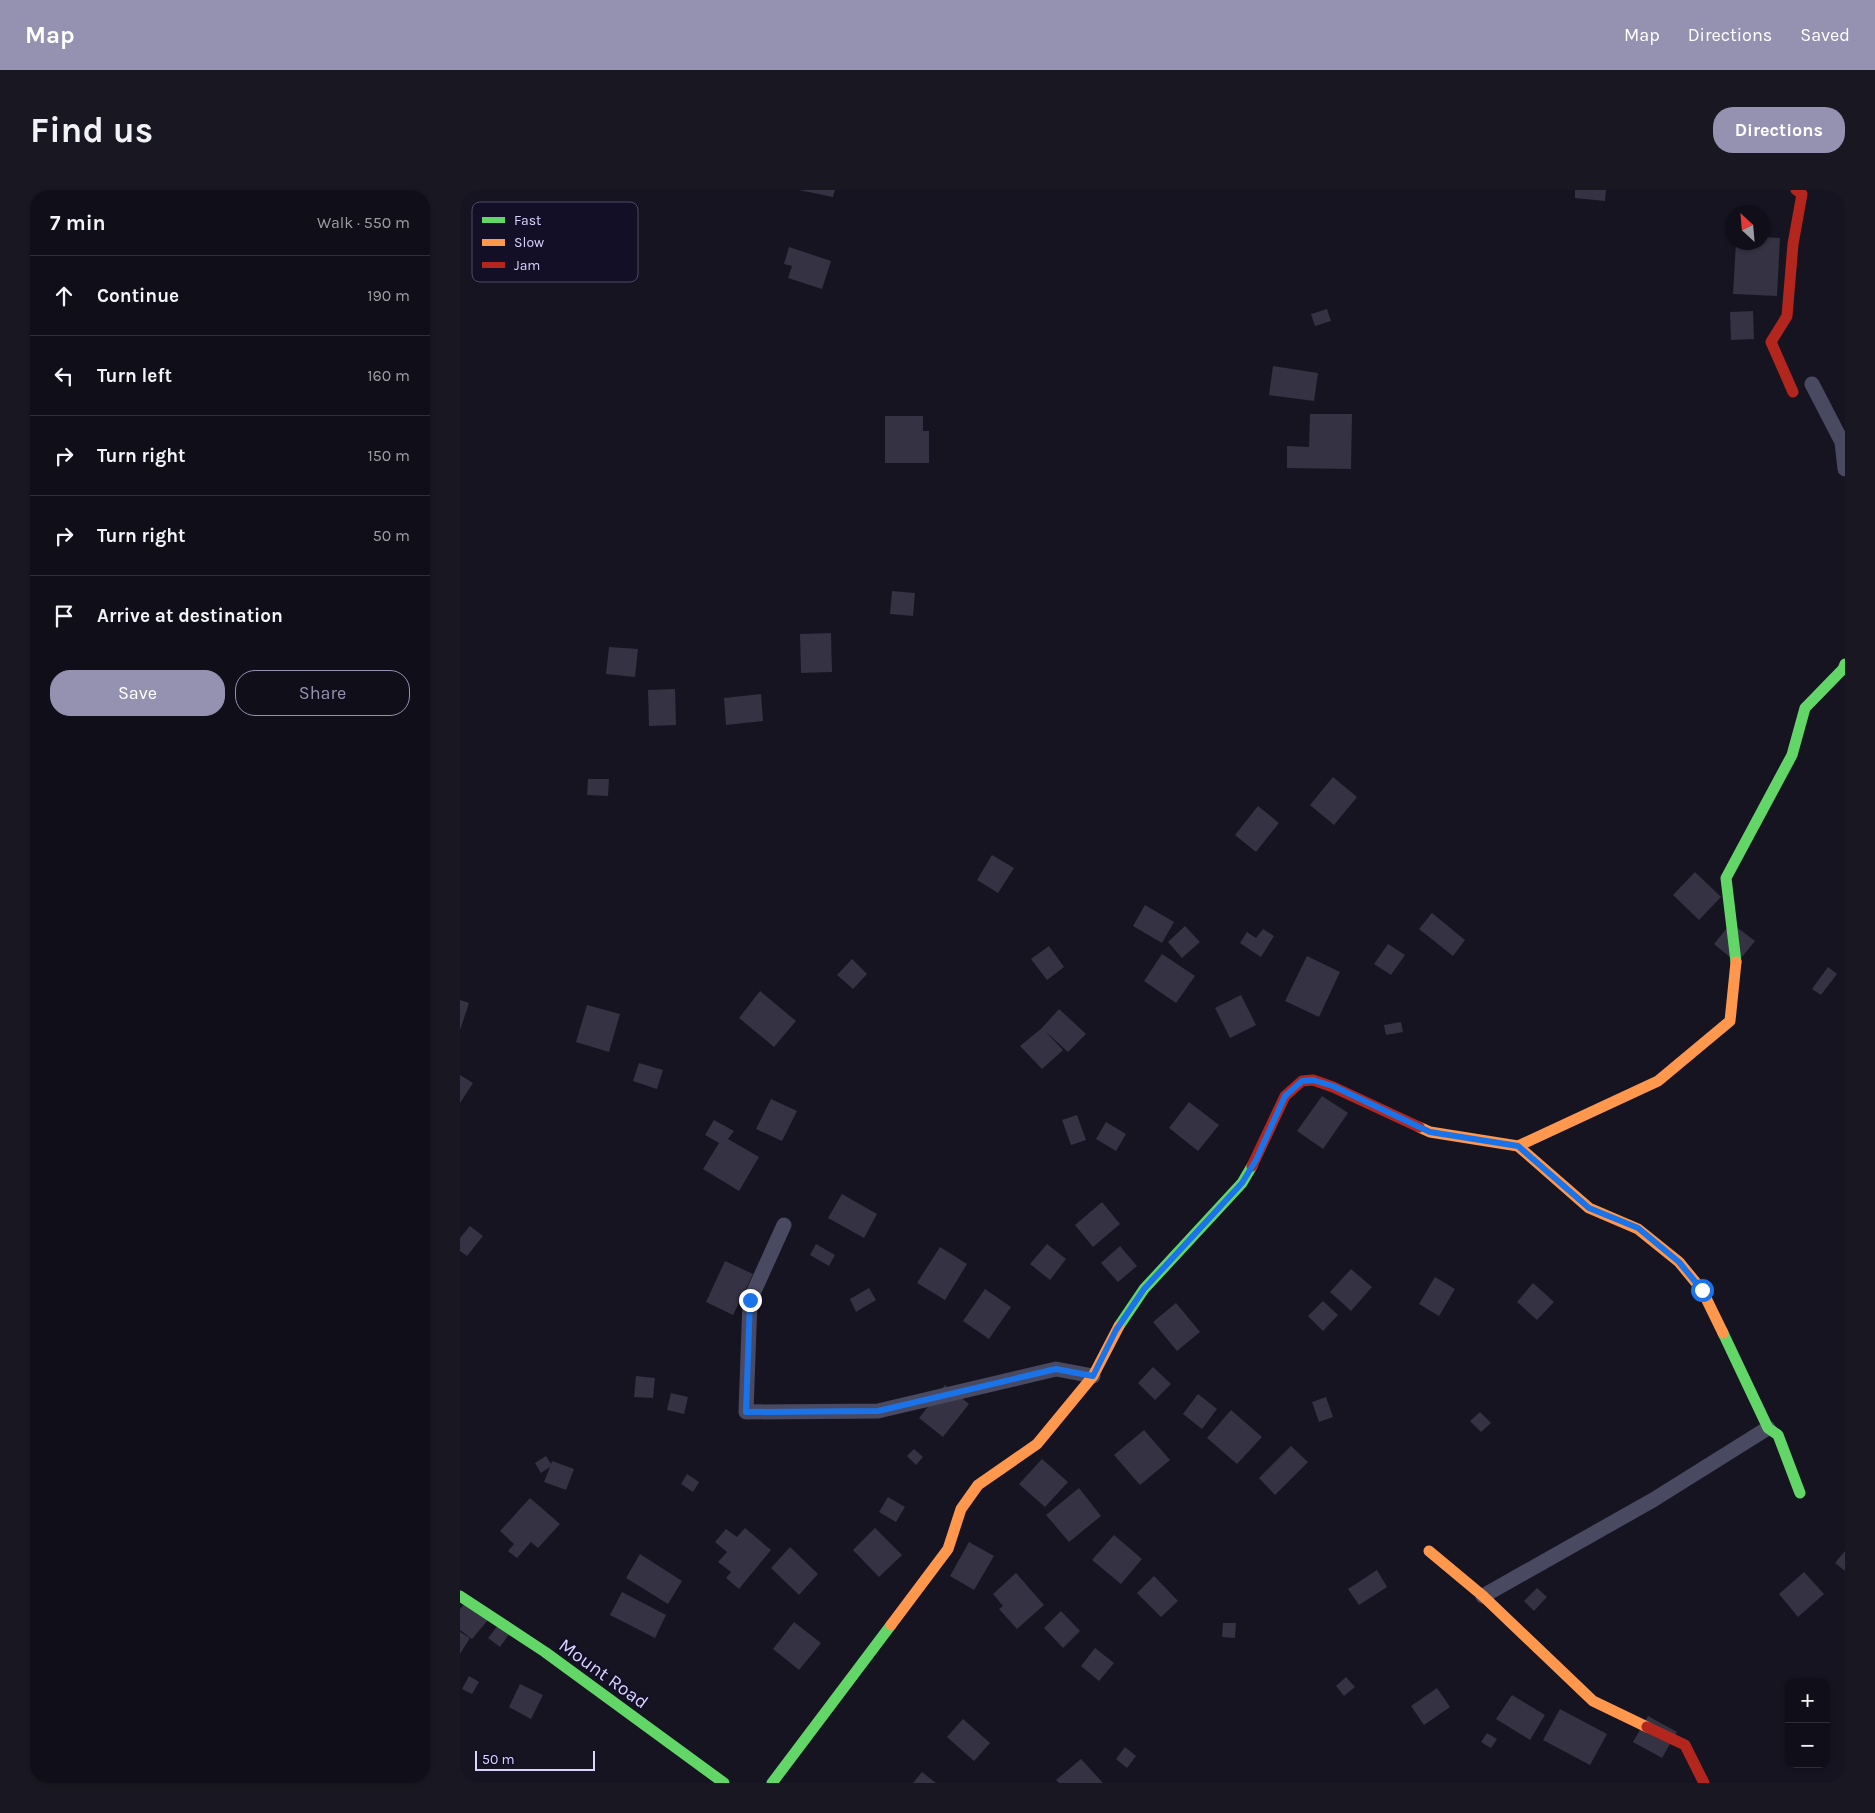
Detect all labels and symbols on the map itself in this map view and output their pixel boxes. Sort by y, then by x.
legend [472,202,638,282]
north arrow [1725,205,1770,250]
text: Fast [514,212,541,229]
text: Slow [514,234,544,251]
text: Jam [514,257,540,274]
route start [1691,1279,1714,1302]
route end [739,1289,762,1312]
street label: Mount Road [555,1634,652,1714]
scale bar [475,1748,595,1771]

